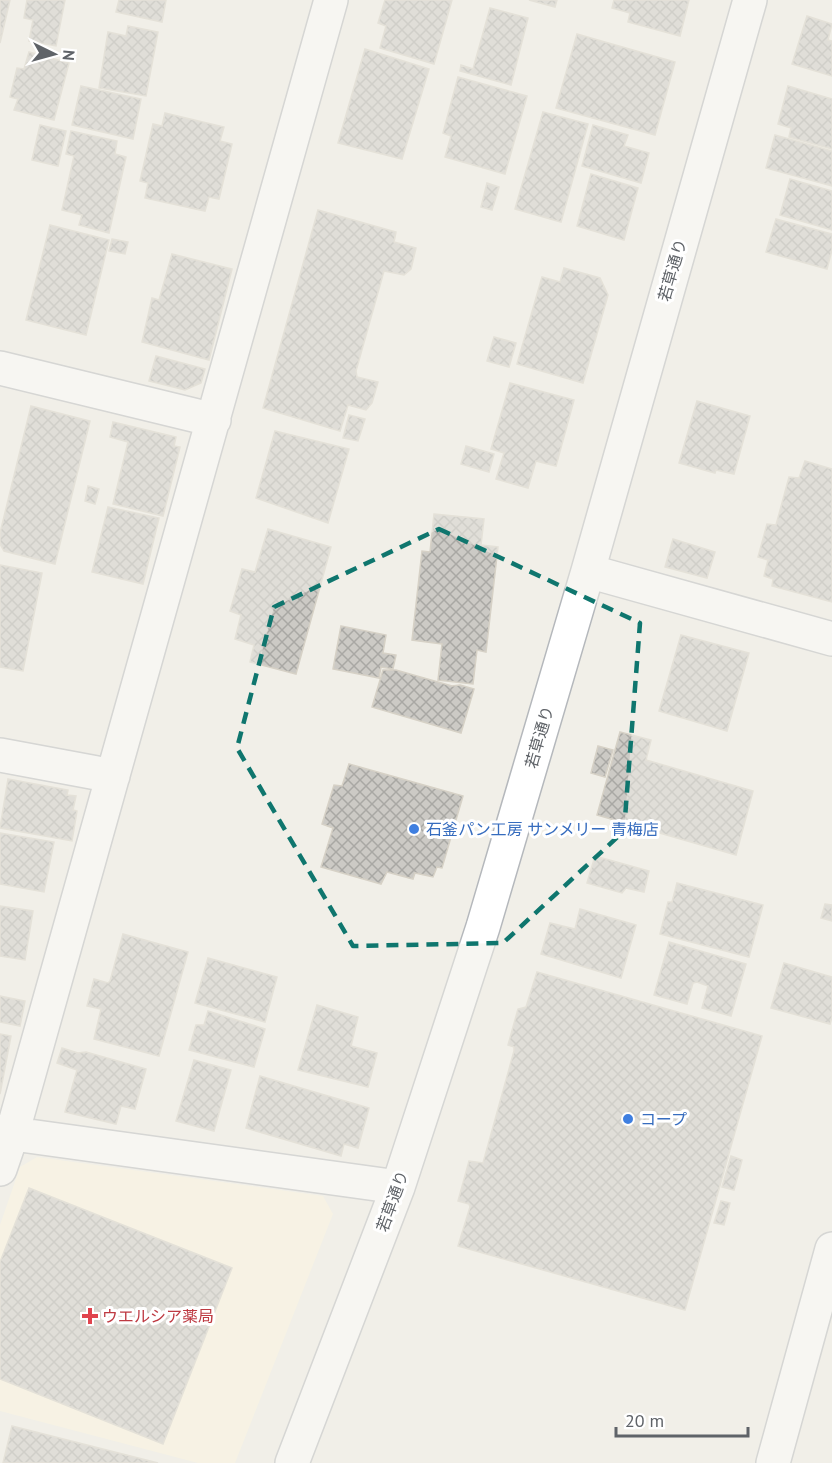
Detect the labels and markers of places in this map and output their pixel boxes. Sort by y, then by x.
place label: 石釜パン工房 サンメリー 青梅店 [426,819,659,839]
marker: 石釜パン工房 サンメリー 青梅店 [407,822,421,836]
place label: コープ [640,1109,687,1129]
marker: コープ [621,1112,635,1126]
place label: ウエルシア薬局 [102,1306,214,1326]
marker: ウエルシア薬局 [83,1309,97,1323]

